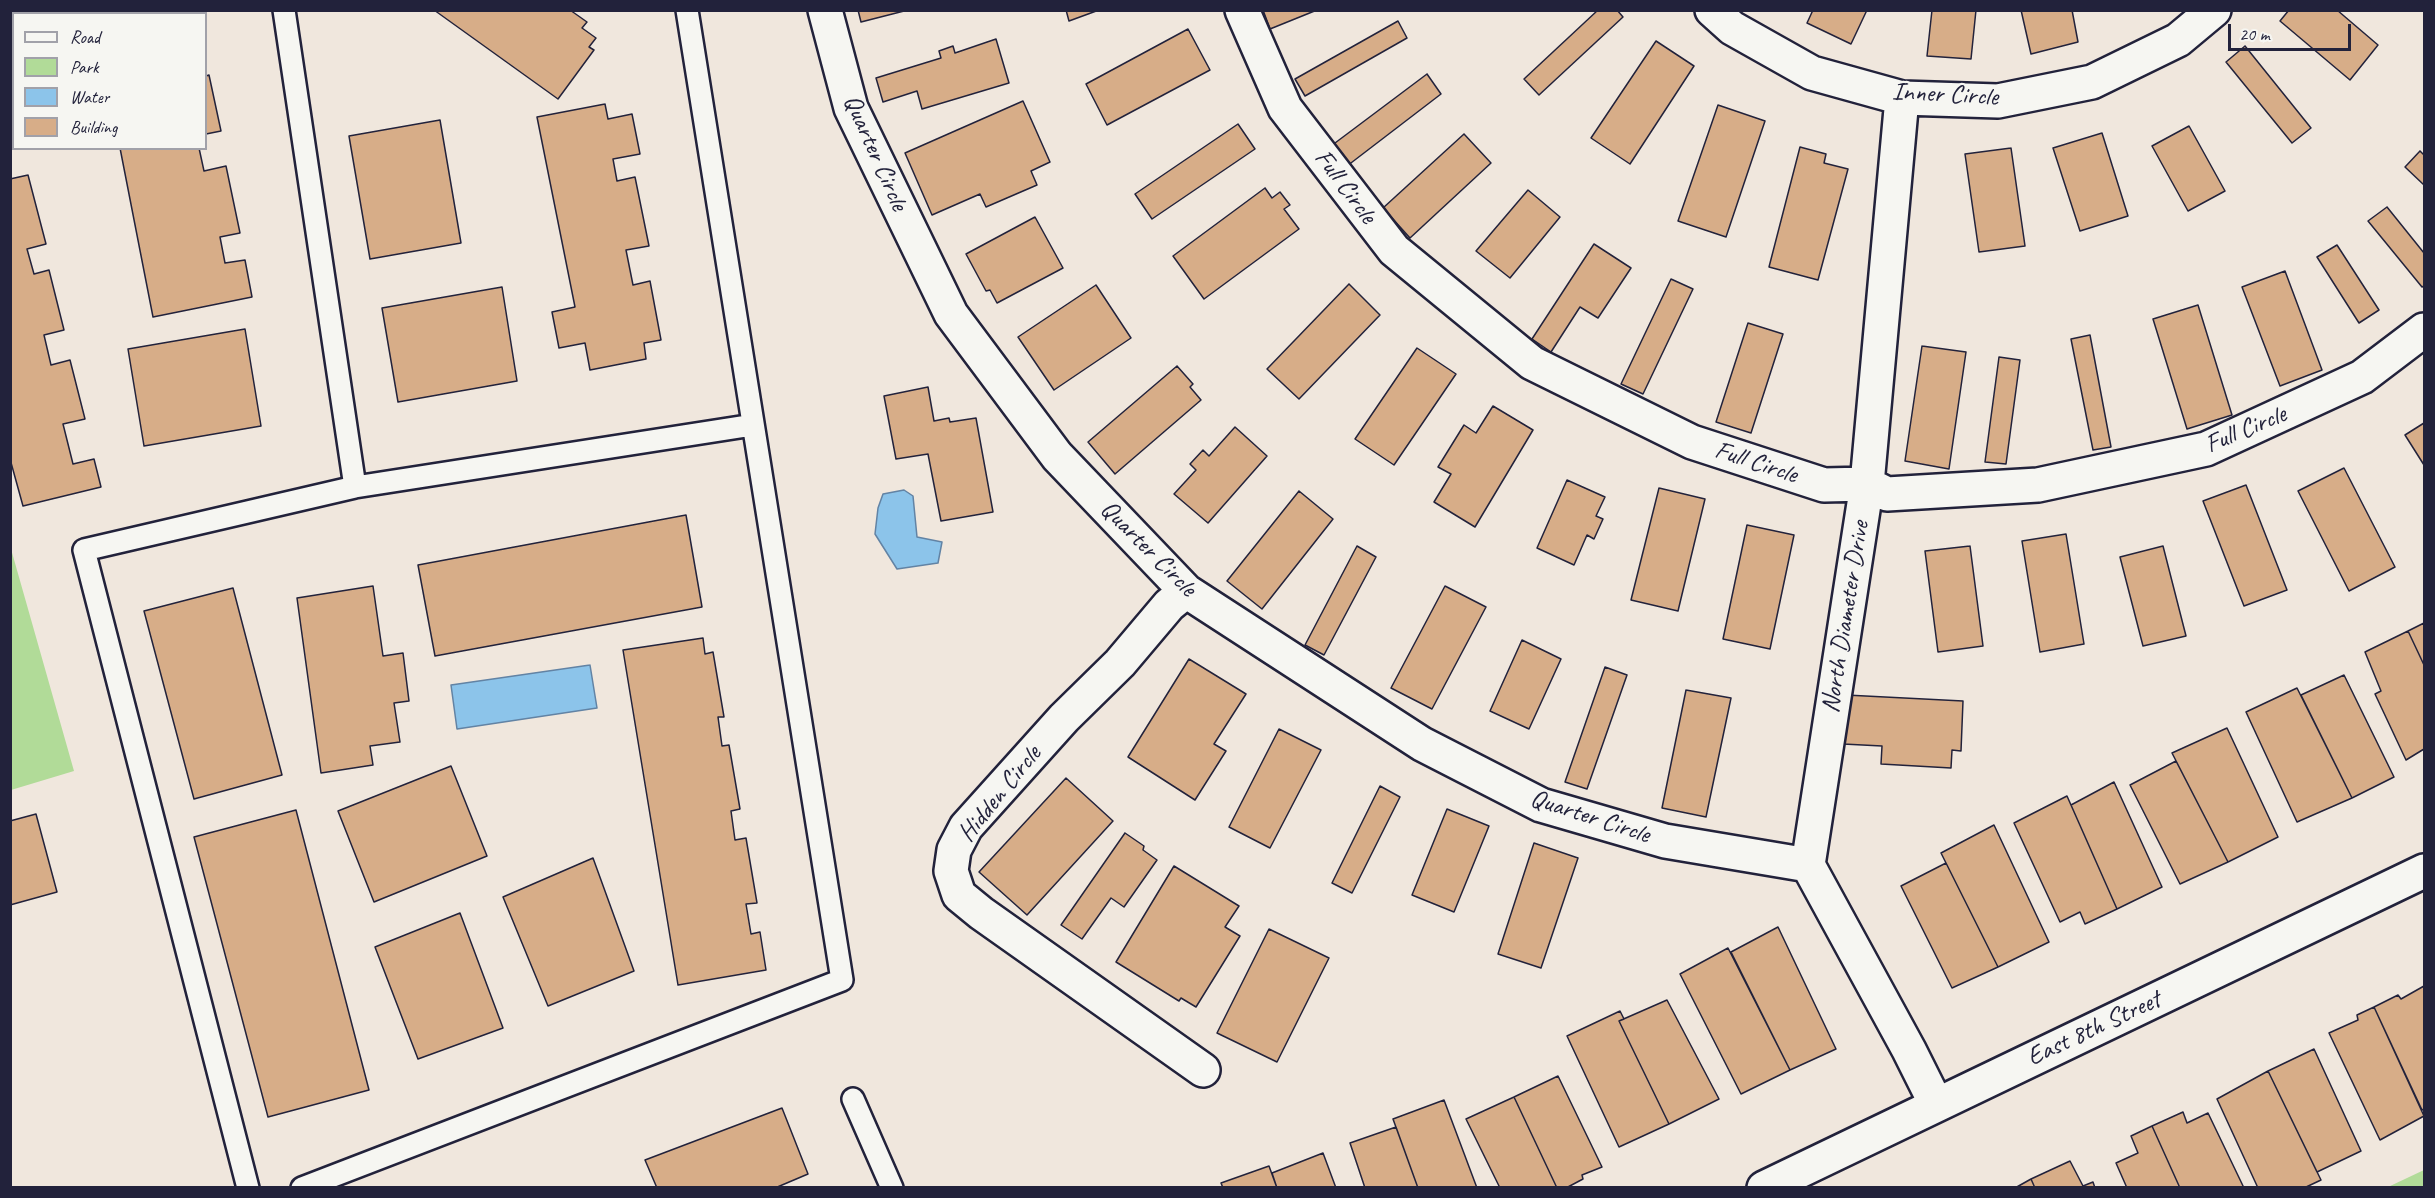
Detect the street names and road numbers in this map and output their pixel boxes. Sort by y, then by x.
street label: Inner Circle [1891,77,1999,113]
street label: Quarter Circle [836,90,914,216]
street label: Full Circle [1307,144,1383,230]
street label: Full Circle [2201,399,2291,461]
street label: Full Circle [1711,435,1801,491]
street label: Quarter Circle [1093,494,1203,604]
street label: North Diameter Drive [1815,519,1877,715]
street label: Hidden Circle [952,739,1048,849]
street label: Quarter Circle [1526,783,1654,851]
street label: East 8th Street [2022,984,2166,1074]

